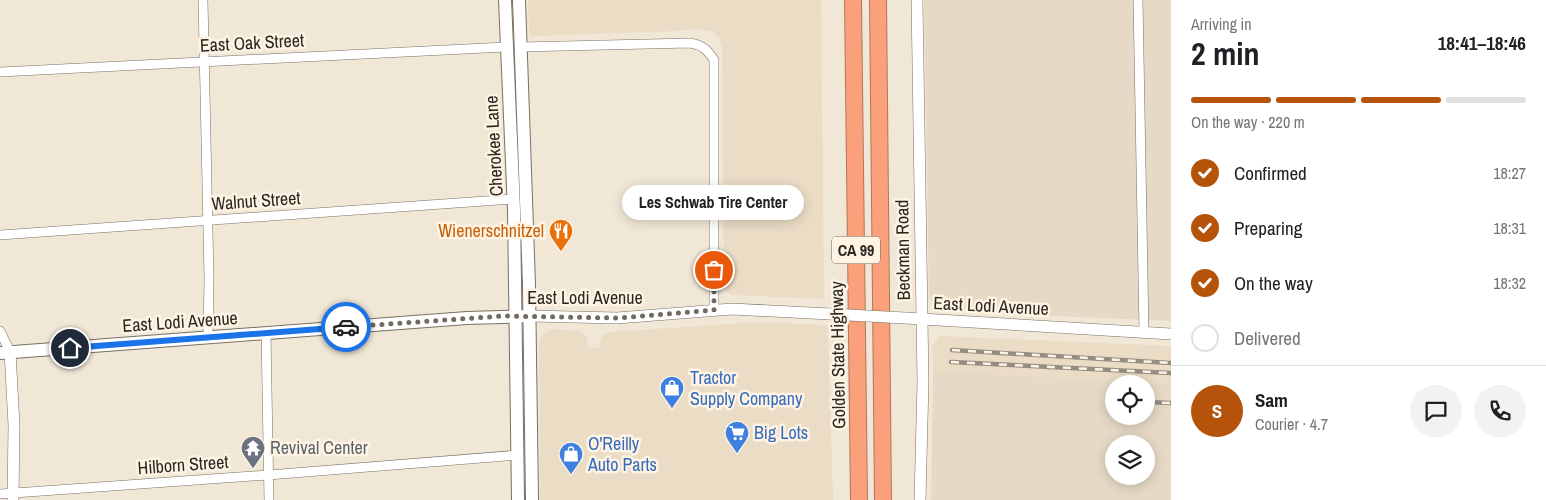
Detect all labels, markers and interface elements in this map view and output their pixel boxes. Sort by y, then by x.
text: Arriving in [1191,13,1252,35]
street label: East Oak Street [199,27,305,58]
text: 18:41–18:46 [1438,30,1526,56]
text: 2 min [1191,32,1260,75]
street label: Cherokee Lane [478,95,509,197]
text: On the way · 220 m [1191,111,1305,133]
icon: check [1191,159,1219,187]
text: Confirmed [1234,160,1307,186]
text: 18:27 [1493,162,1526,184]
street label: Walnut Street [211,185,301,216]
callout: Les Schwab Tire Center [623,185,805,220]
text: Les Schwab Tire Center [639,191,787,213]
street label: Beckman Road [889,199,916,301]
icon: check [1191,214,1219,242]
text: Preparing [1234,215,1302,241]
text: 18:31 [1493,217,1526,239]
place label: Wienerschnitzel [438,218,544,243]
restaurant icon: Wienerschnitzel [548,218,574,252]
road number: CA 99 [832,236,880,264]
pin [693,249,735,291]
icon: bag [700,256,728,284]
icon: check [1191,269,1219,297]
text: On the way [1234,270,1313,296]
text: 18:32 [1493,272,1526,294]
street label: Golden State Highway [824,280,851,429]
street label: East Lodi Avenue [527,285,643,310]
street label: East Lodi Avenue [933,290,1049,321]
courier [321,302,371,352]
street label: East Lodi Avenue [121,305,238,338]
icon: car [332,313,360,341]
text: Delivered [1234,325,1301,351]
pin [49,327,91,369]
icon: home [56,334,84,362]
place label: Tractor Supply Company [690,365,803,411]
shop icon: Tractor Supply Company [659,375,685,409]
map controls [1105,375,1155,485]
button: locate [1105,375,1155,425]
button: chat [1410,385,1462,437]
button: phone [1474,385,1526,437]
text: Sam [1255,387,1288,413]
text: S [1212,398,1222,424]
text: Courier · 4.7 [1255,413,1328,435]
supermarket icon: Big Lots [724,420,750,454]
place label: Big Lots [754,420,808,445]
place label: O'Reilly Auto Parts [587,431,657,477]
temple icon: Revival Center [240,435,266,469]
place label: Revival Center [270,435,368,460]
button: layers [1105,435,1155,485]
shop icon: O'Reilly Auto Parts [558,441,584,475]
street label: Hilborn Street [137,449,229,480]

